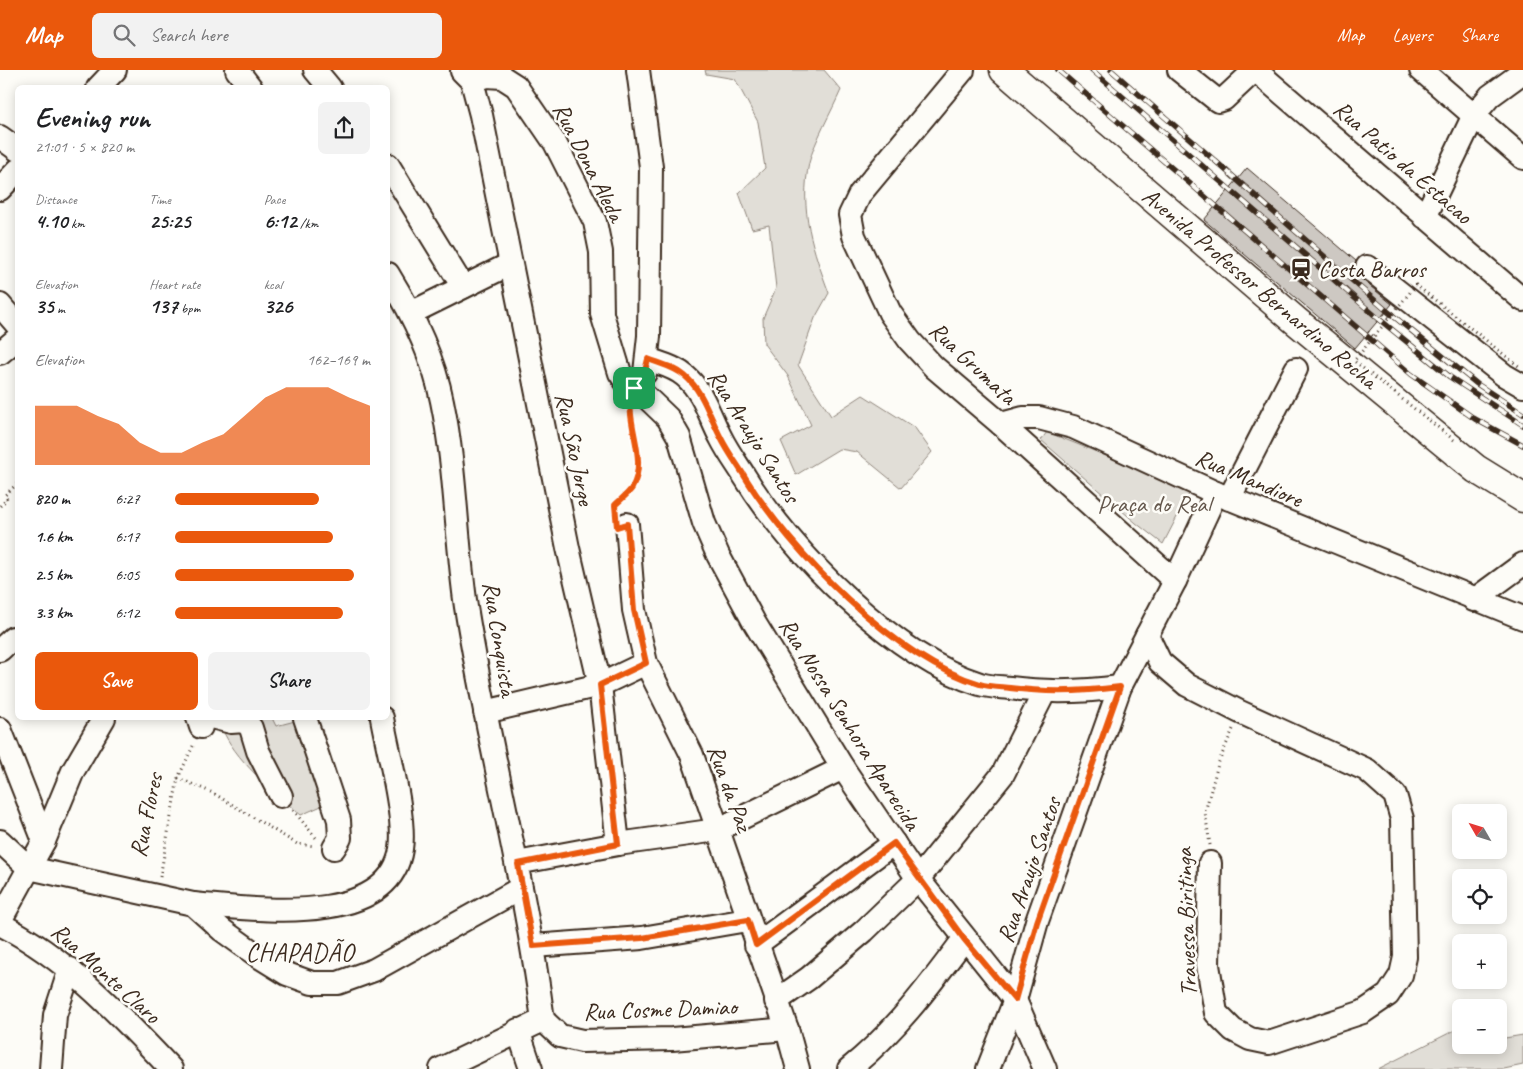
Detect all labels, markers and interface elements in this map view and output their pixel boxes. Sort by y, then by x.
search box [92,13,442,58]
text: Map [25,20,62,50]
icon: search [110,21,138,49]
text: Search here [150,23,228,47]
text: Map [1337,24,1365,46]
text: Layers [1393,24,1432,46]
text: Share [1460,24,1498,46]
street label: Rua Patio da Estacao [1327,94,1480,231]
street label: Rua Dona Aleda [546,98,633,228]
text: Evening run [35,100,150,135]
button: share [318,102,370,154]
text: 21:01 · 5 × 820 m [35,137,134,157]
street label: Avenida Professor Bernardino Rocha [1136,181,1385,397]
text: Distance [35,191,77,208]
text: Time [149,191,171,208]
text: Pace [264,191,285,208]
text: 4.10 [35,208,68,234]
text: 25:25 [149,208,191,234]
text: 6:12 [264,208,297,234]
text: km [68,215,85,232]
text: /km [297,215,318,232]
place label: Costa Barros [1318,254,1427,284]
station icon: Costa Barros [1288,256,1314,282]
text: Elevation [35,276,78,293]
text: Heart rate [149,276,200,293]
text: kcal [264,276,282,293]
text: 35 [35,293,54,319]
text: 137 [149,293,178,319]
text: 326 [264,293,292,319]
text: m [54,300,65,317]
text: bpm [178,300,200,317]
street label: Rua Grumata [923,315,1024,412]
text: Elevation [35,350,84,370]
text: 162–169 m [307,350,370,370]
street label: Rua Araujo Santos [701,364,808,510]
pin [613,367,655,409]
icon: arrive [620,374,648,402]
street label: Rua São Jorge [549,390,602,510]
street label: Rua Mandiore [1191,442,1309,515]
text: 820 m [35,489,70,509]
text: 6:27 [115,489,140,509]
park label: Praça do Real [1097,489,1215,519]
text: 1.6 km [35,527,73,547]
text: 6:17 [115,527,140,547]
text: 2.5 km [35,565,72,585]
text: 6:05 [115,565,140,585]
street label: Rua Conquista [476,580,524,701]
text: 3.3 km [35,603,72,623]
text: 6:12 [115,603,140,623]
street label: Rua Nossa Senhora Aparecida [772,612,928,837]
button: Save [35,652,198,710]
button: Share [208,652,370,710]
street label: Rua da Paz [701,741,760,838]
street label: Rua Flores [123,769,170,860]
street label: Rua Araujo Santos [990,792,1068,947]
north arrow [1452,804,1508,859]
map controls [1452,804,1507,1054]
street label: Travessa Biritinga [1168,846,1204,997]
button: locate [1452,869,1507,924]
street label: Rua Monte Claro [45,916,168,1031]
button: + [1452,934,1507,989]
district label: CHAPADÃO [246,937,356,969]
street label: Rua Cosme Damiao [583,991,740,1027]
button: − [1452,999,1507,1054]

